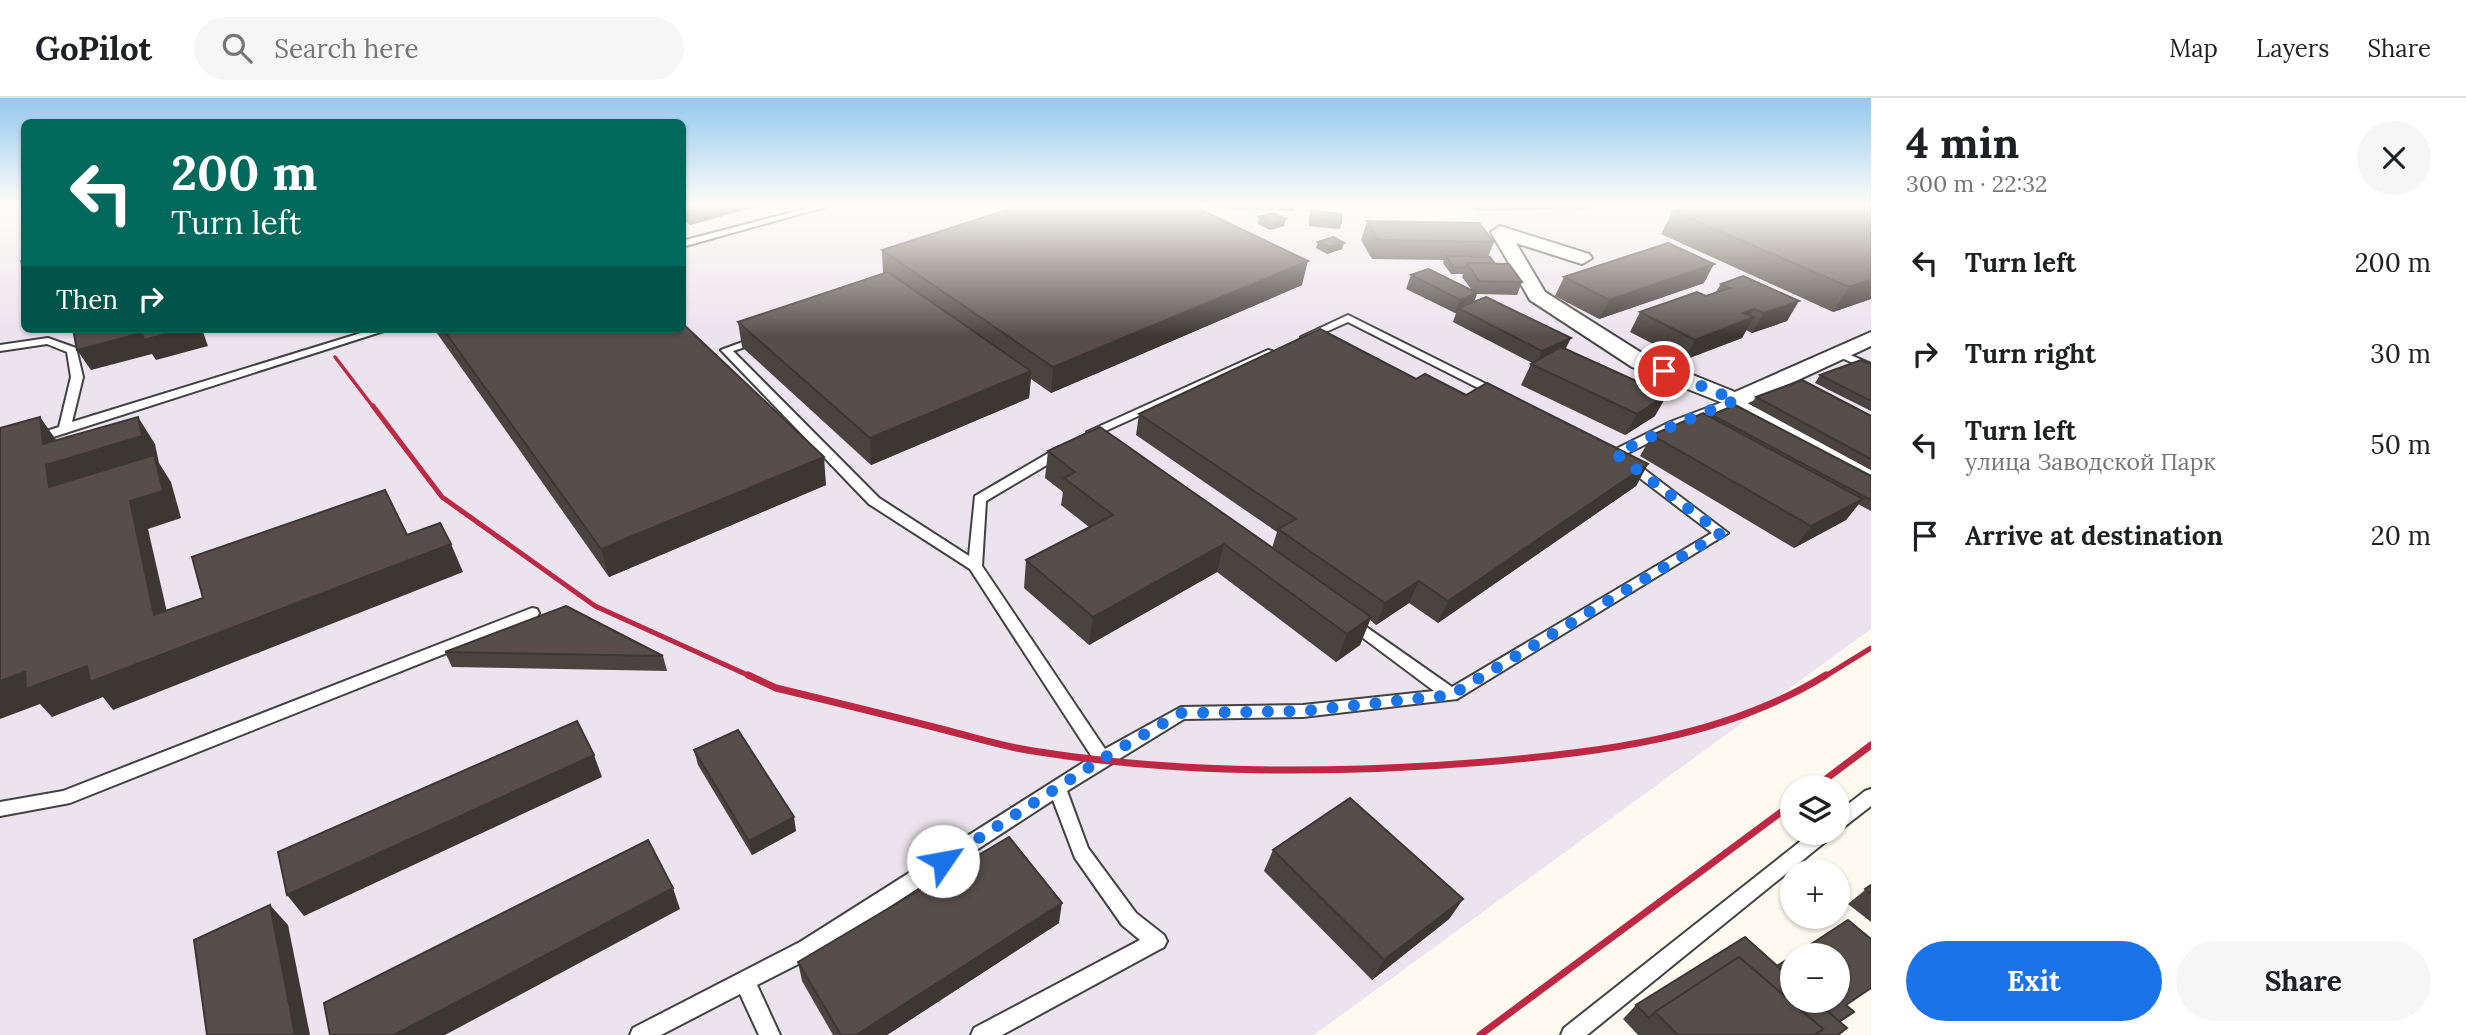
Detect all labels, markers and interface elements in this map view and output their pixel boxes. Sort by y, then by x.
search box [194,17,684,80]
text: GoPilot [35,27,152,69]
icon: search [218,29,256,67]
text: Search here [274,32,419,65]
text: Map [2169,33,2218,64]
text: Layers [2256,33,2329,64]
text: Share [2367,33,2431,64]
text: 4 min [1906,116,2019,170]
button: close [2357,121,2431,195]
text: 200 m [171,141,317,203]
icon: left [56,147,147,238]
text: 300 m · 22:32 [1906,169,2047,198]
text: Turn left [171,202,301,243]
icon: left [1906,244,1944,282]
text: Turn left [1965,246,2076,279]
text: 200 m [2355,246,2431,279]
icon: right [132,280,170,318]
text: Then [56,283,118,316]
icon: right [1906,335,1944,373]
text: Turn right [1965,337,2096,370]
text: 30 m [2370,337,2431,370]
pin [1634,341,1694,401]
icon: arrive [1645,352,1683,390]
text: Turn left [1965,414,2076,447]
icon: left [1906,426,1944,464]
text: 50 m [2371,428,2431,461]
text: улица Заводской Парк [1965,447,2216,476]
icon: arrive [1906,517,1944,555]
text: Arrive at destination [1965,519,2223,552]
text: 20 m [2371,519,2431,552]
map controls [1780,775,1850,1013]
button: layers [1780,775,1850,845]
position arrow [906,824,980,898]
button: + [1780,859,1850,929]
button: Exit [1906,941,2162,1021]
button: Share [2176,941,2431,1021]
button: − [1780,943,1850,1013]

